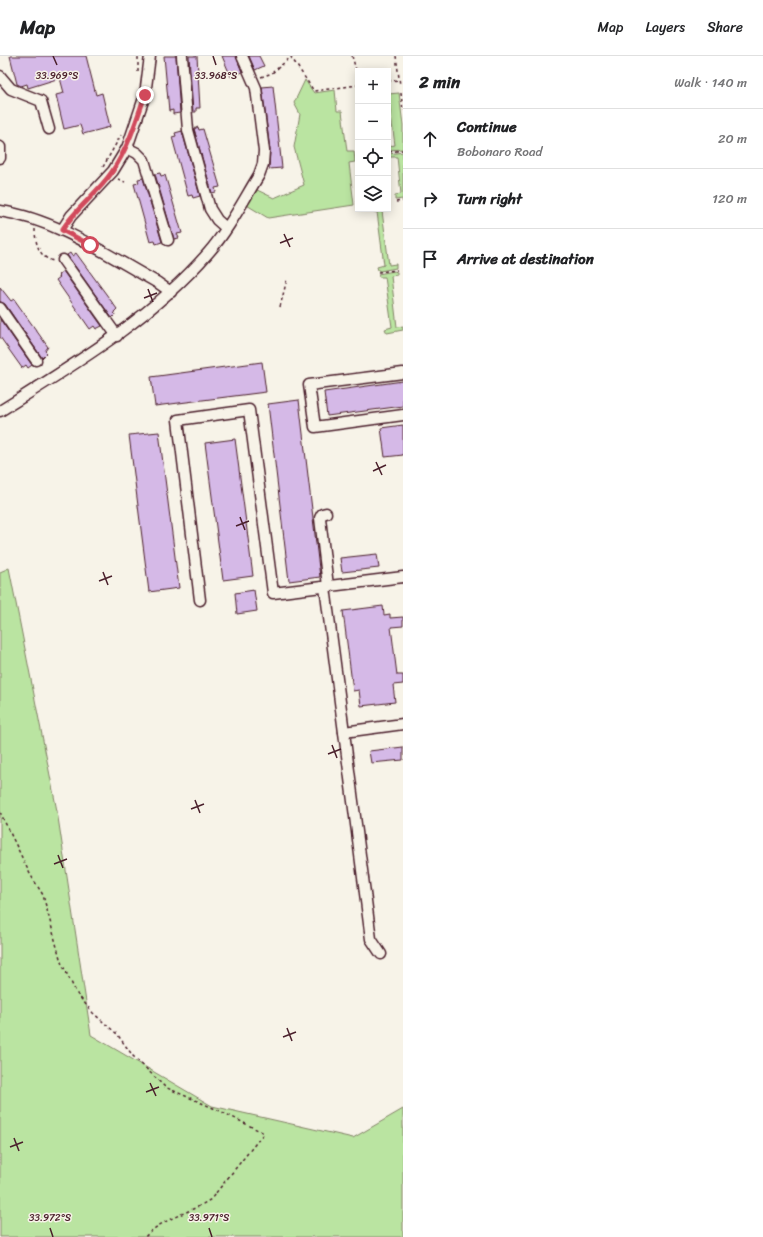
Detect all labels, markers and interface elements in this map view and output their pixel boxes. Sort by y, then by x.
text: Map [20,11,55,44]
text: Map [598,15,623,40]
text: Layers [645,15,685,40]
text: Share [707,15,743,40]
text: 33.969°S [36,67,79,85]
text: 33.968°S [195,67,238,85]
text: 2 min [419,67,460,97]
map controls [355,68,391,212]
button: + [355,68,391,104]
text: Walk · 140 m [674,71,747,94]
route end [136,86,154,104]
button: − [355,104,391,140]
text: Continue [457,114,517,140]
text: 20 m [718,127,747,150]
icon: ahead [419,128,441,150]
button: locate [355,140,391,176]
text: Bobonaro Road [457,140,542,163]
button: layers [355,176,391,212]
text: Turn right [457,186,522,212]
text: 120 m [712,187,747,210]
icon: right [419,188,441,210]
route start [81,236,99,254]
text: Arrive at destination [457,246,594,272]
icon: arrive [419,248,441,270]
text: 33.972°S [29,1209,72,1227]
text: 33.971°S [189,1209,230,1227]

